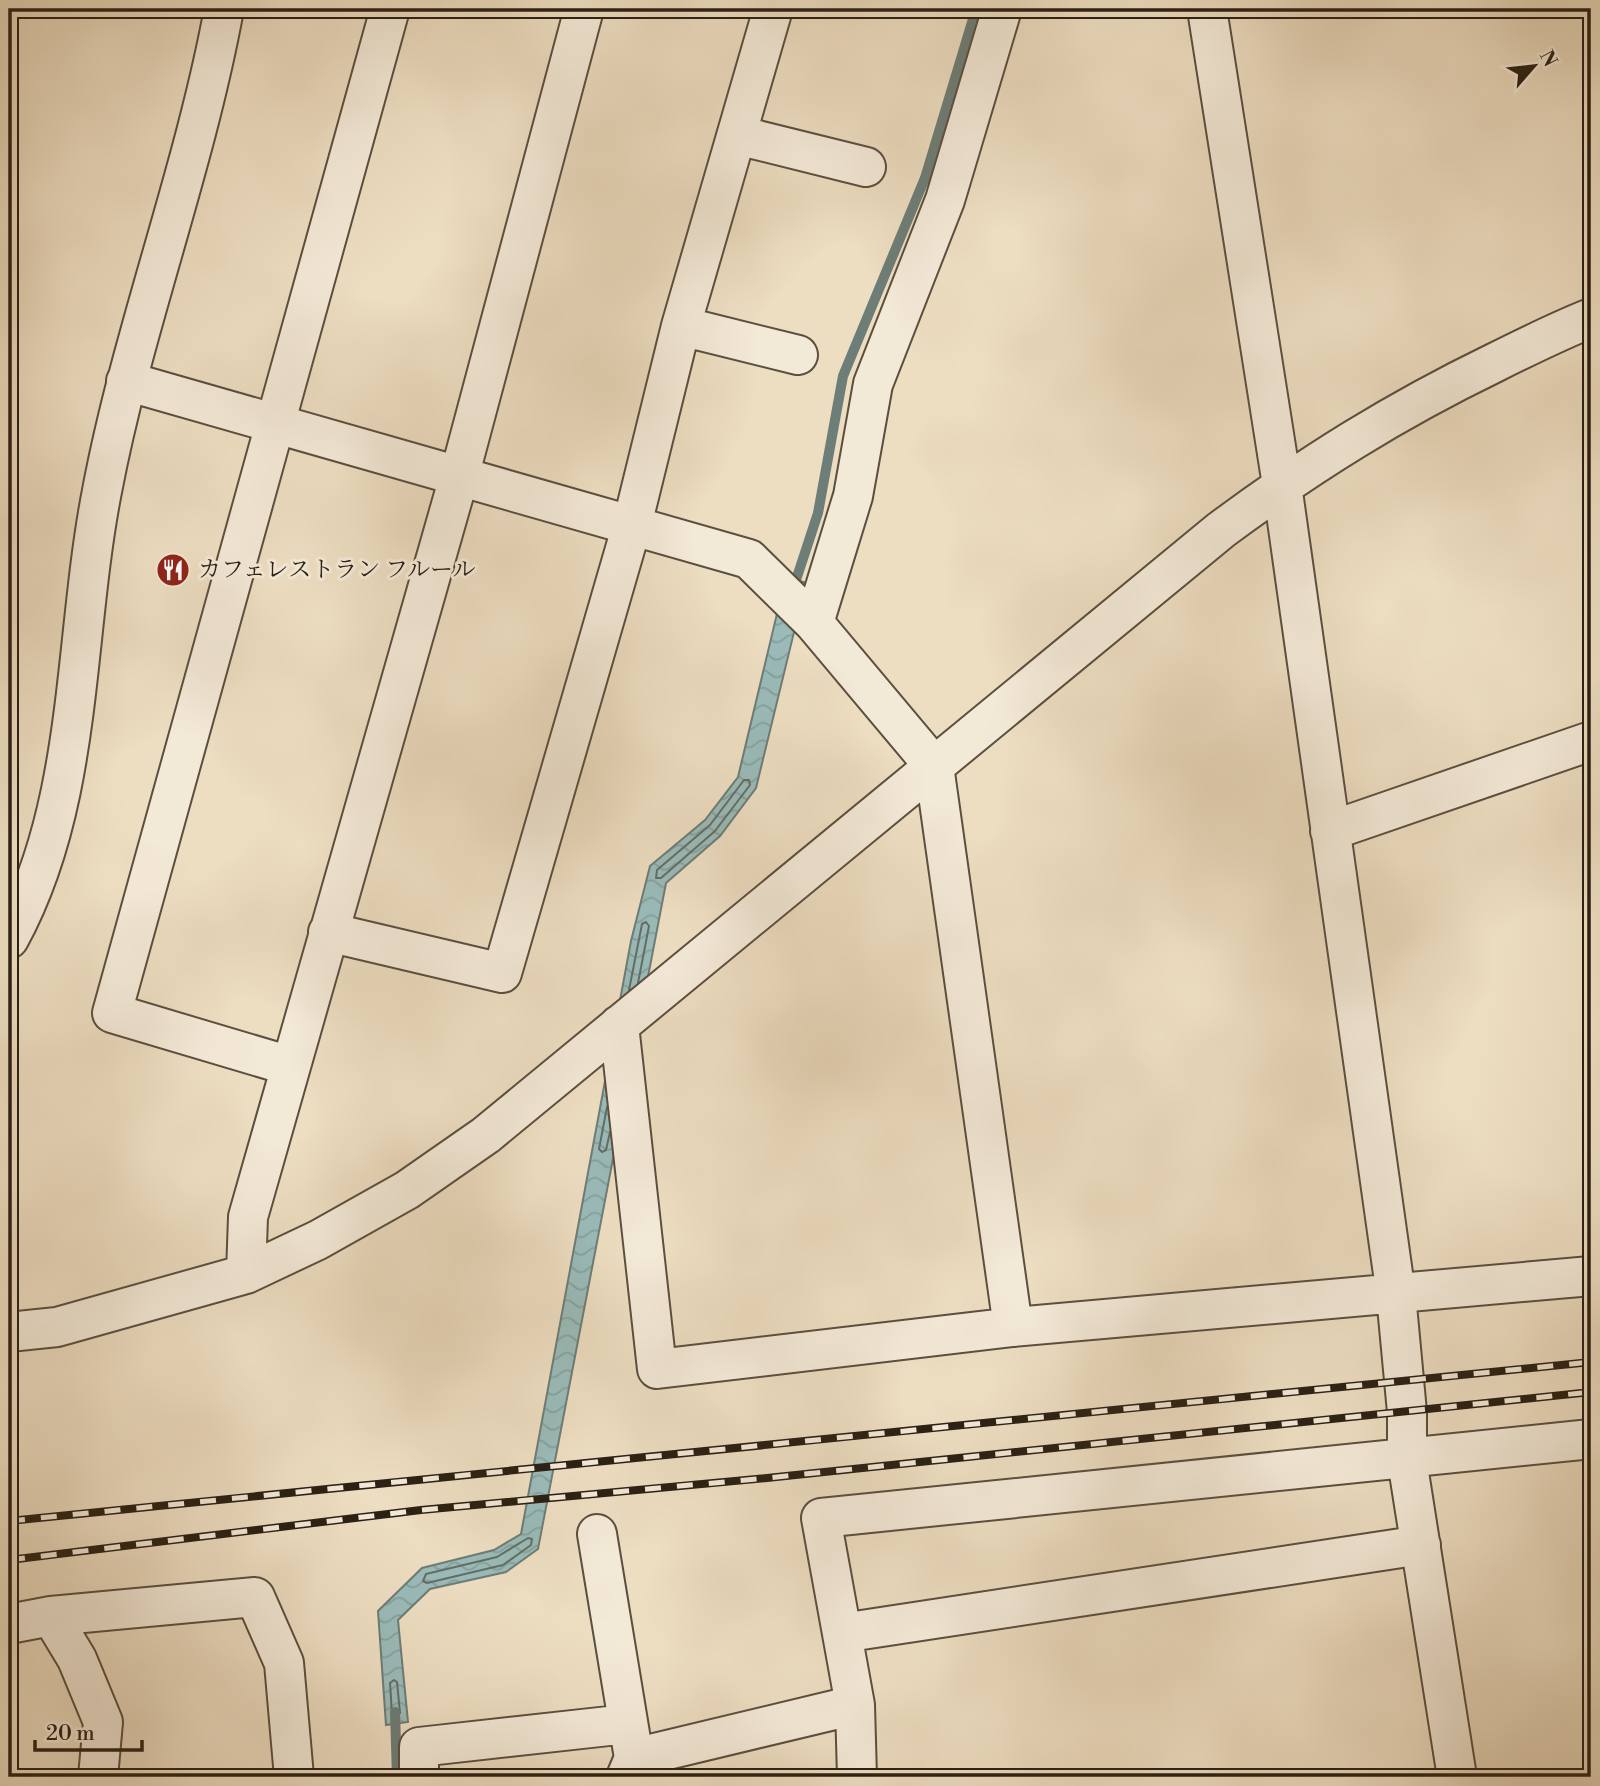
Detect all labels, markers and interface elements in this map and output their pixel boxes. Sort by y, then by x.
north arrow [1498,32,1568,102]
text: N [1534,46,1562,71]
restaurant icon: カフェレストラン フルール [154,551,192,589]
place label: カフェレストラン フルール [198,556,476,584]
scale bar [35,1709,142,1753]
text: 20 m [46,1721,95,1747]

